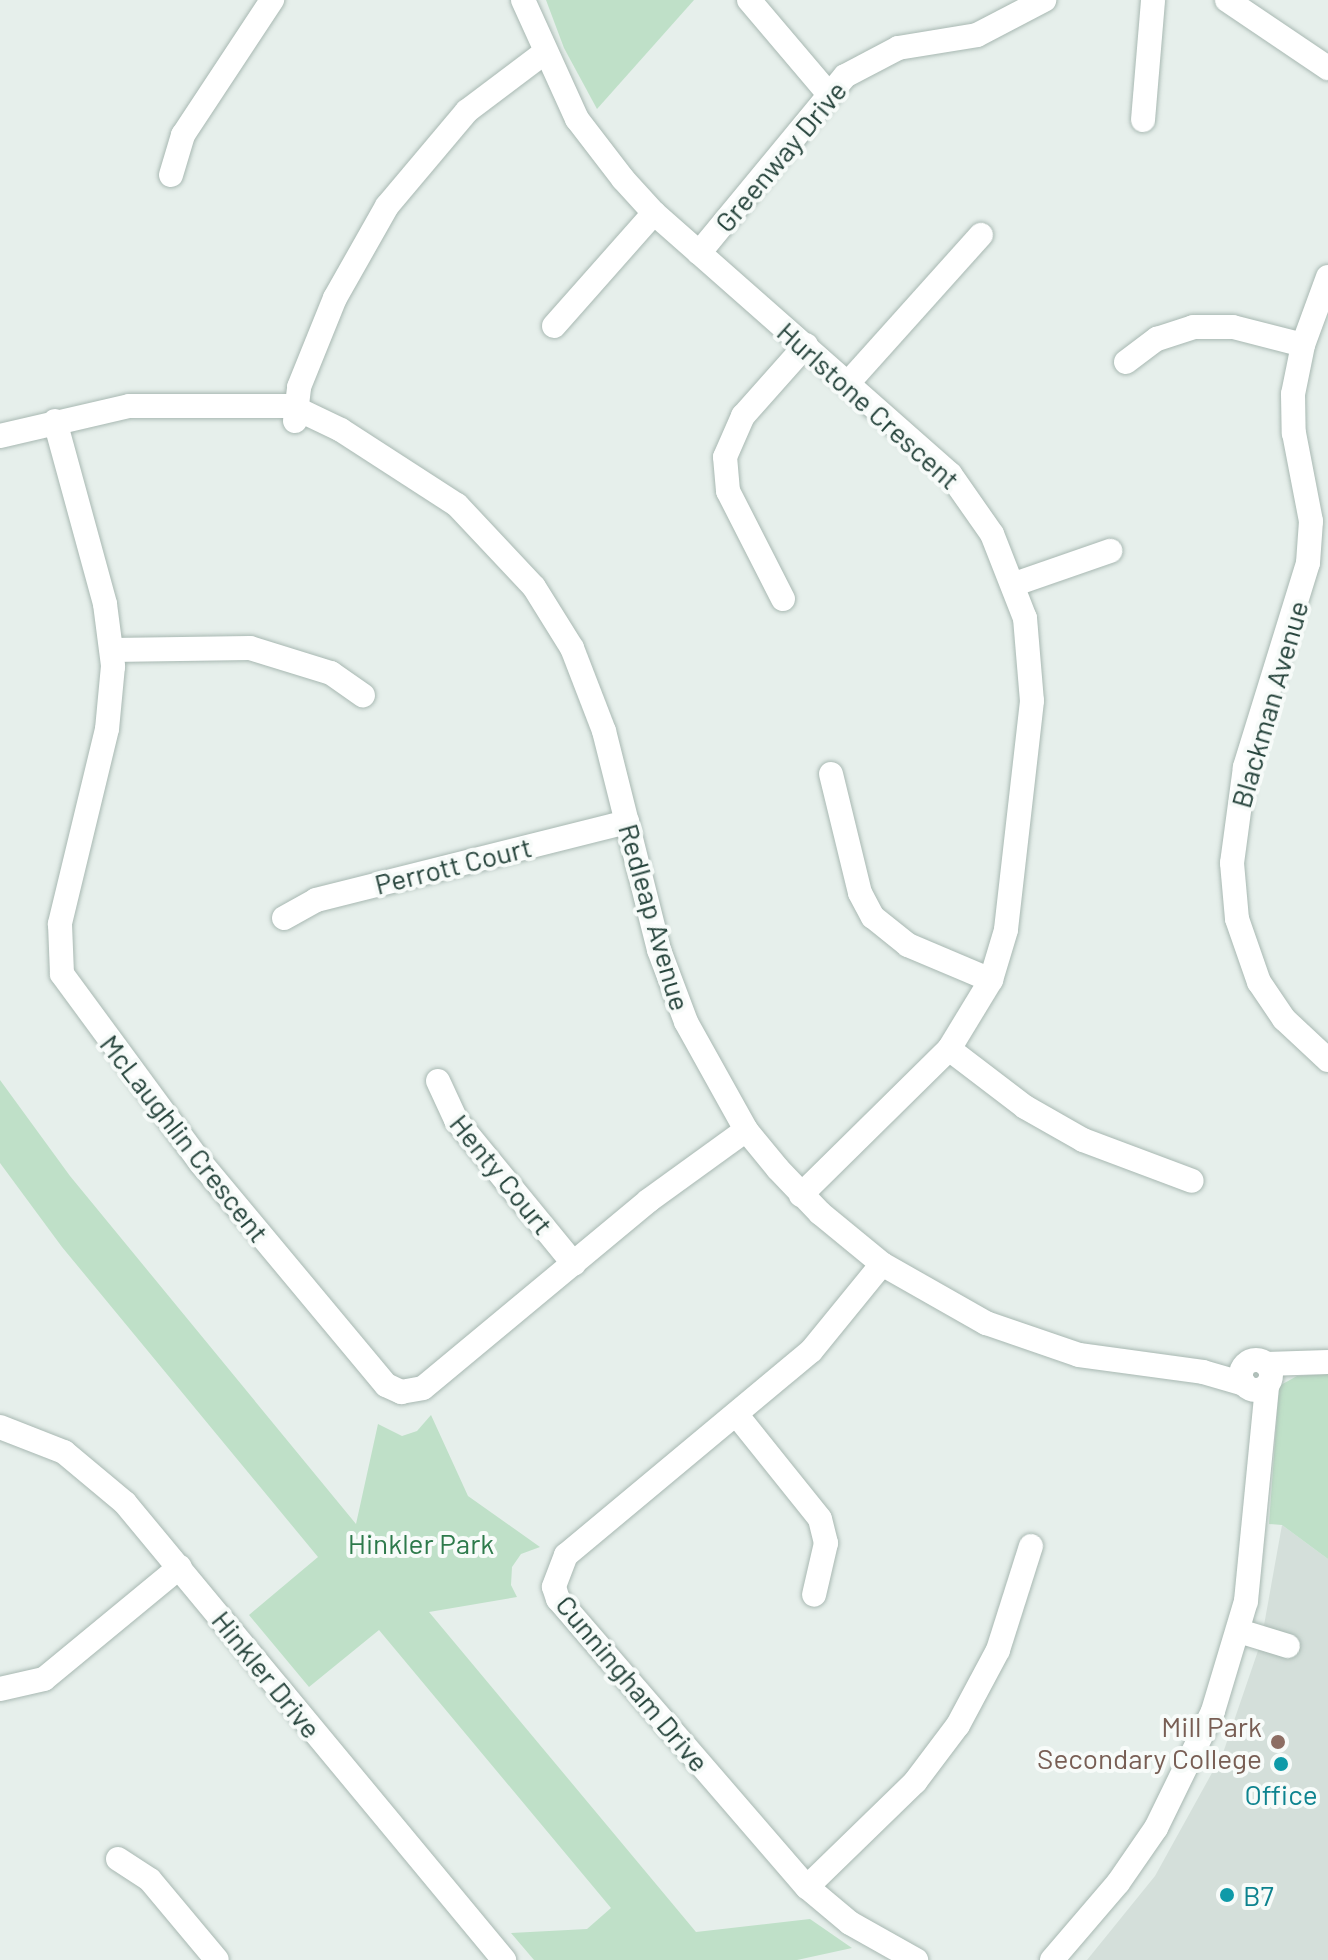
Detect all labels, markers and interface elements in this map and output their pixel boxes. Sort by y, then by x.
street label: Greenway Drive [707,74,853,238]
street label: Hurlstone Crescent [771,314,967,496]
street label: Blackman Avenue [1223,596,1315,812]
street label: Redleap Avenue [612,820,698,1014]
street label: Perrott Court [371,829,535,901]
street label: McLaughlin Crescent [94,1028,276,1248]
street label: Henty Court [443,1107,561,1241]
park label: Hinkler Park [348,1526,494,1560]
street label: Cunningham Drive [549,1588,717,1778]
street label: Hinkler Drive [205,1604,329,1744]
place label: Mill Park Secondary College [1037,1709,1262,1775]
marker: Mill Park Secondary College [1269,1733,1287,1751]
marker: Office [1272,1755,1290,1773]
place label: Office [1244,1777,1318,1811]
place label: B7 [1243,1878,1274,1912]
marker: B7 [1218,1886,1236,1904]

